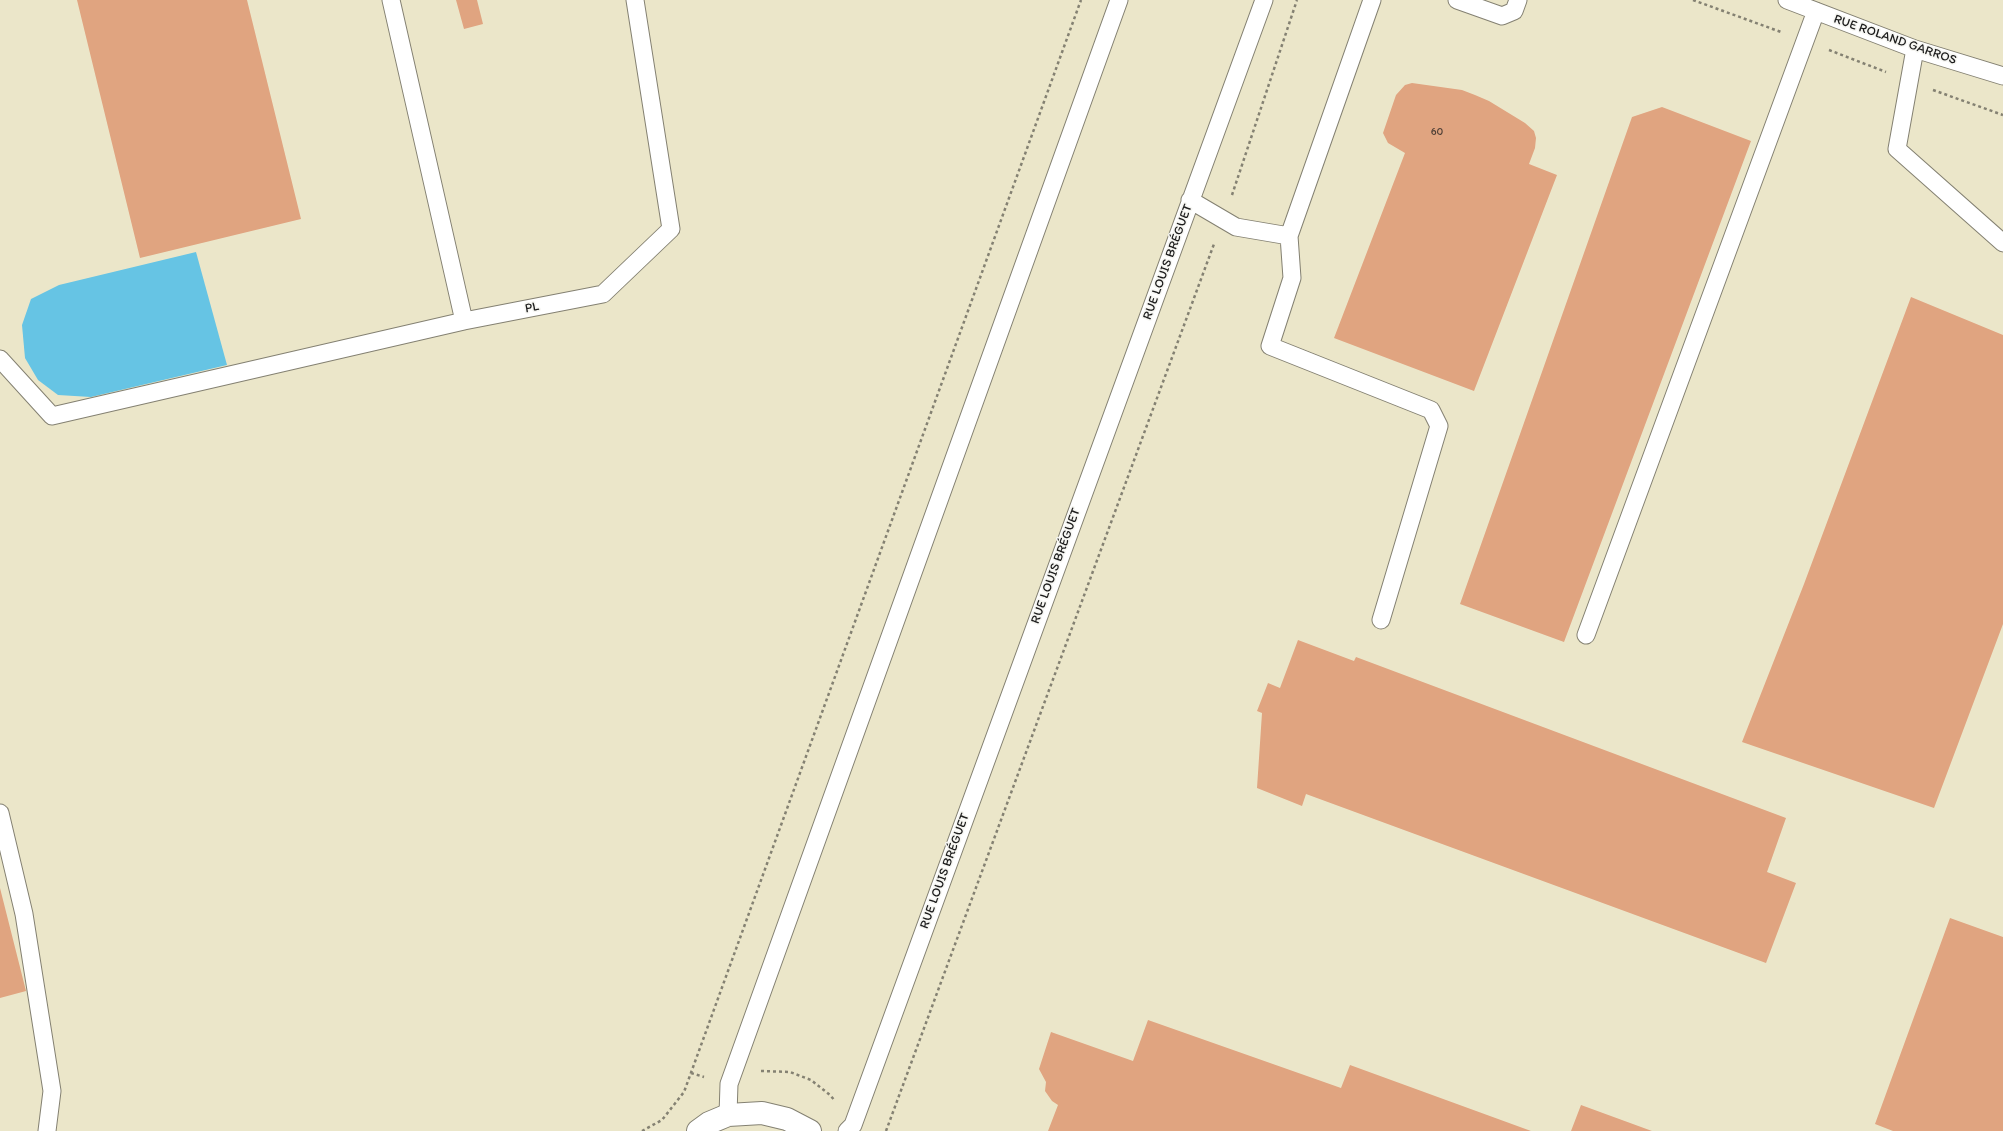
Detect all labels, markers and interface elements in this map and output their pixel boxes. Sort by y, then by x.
street label: RUE ROLAND GARROS [1831,12,1959,68]
house number: 60 [1431,125,1443,139]
street label: RUE LOUIS BRÉGUET [1140,202,1196,322]
street label: PL [524,299,540,317]
street label: RUE LOUIS BRÉGUET [1028,506,1084,626]
street label: RUE LOUIS BRÉGUET [917,811,973,931]

